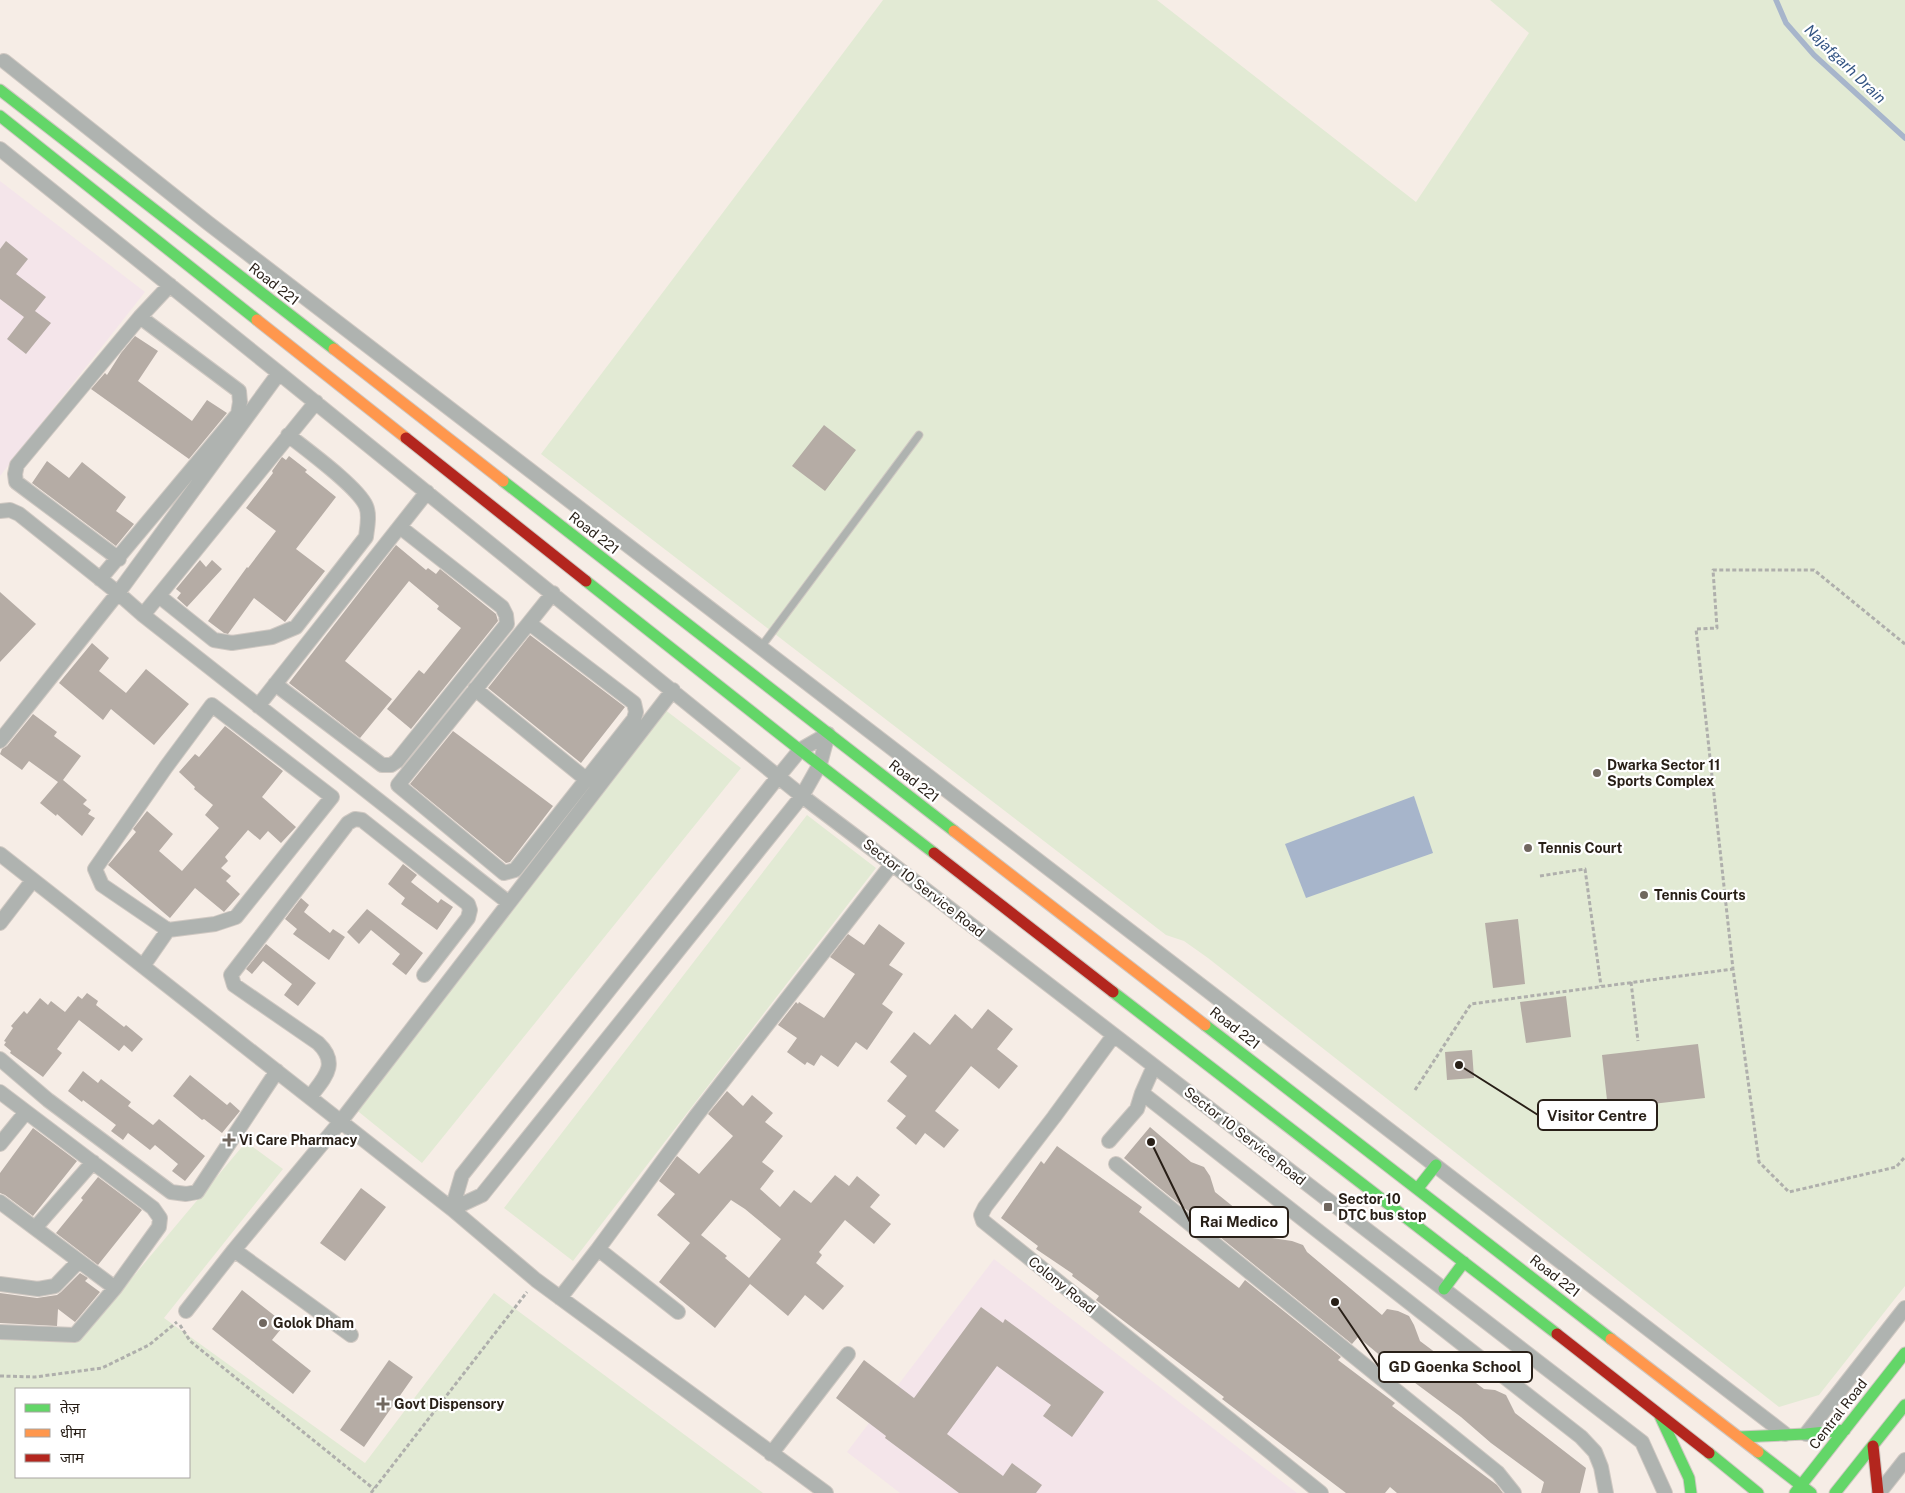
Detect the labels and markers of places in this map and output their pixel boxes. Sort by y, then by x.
place label: Dwarka Sector 11 Sports Complex [1607,757,1720,789]
marker: Dwarka Sector 11 Sports Complex [1591,767,1603,779]
place label: Tennis Court [1538,840,1623,856]
marker: Tennis Court [1522,842,1534,854]
place label: Tennis Courts [1654,887,1746,903]
marker: Tennis Courts [1638,889,1650,901]
callout: Visitor Centre [1538,1100,1657,1130]
place label: Vi Care Pharmacy [239,1132,357,1148]
marker: Vi Care Pharmacy [223,1134,235,1146]
place label: Sector 10 DTC bus stop [1338,1191,1426,1223]
marker: Sector 10 DTC bus stop [1322,1201,1334,1213]
callout: Rai Medico [1190,1207,1288,1237]
place label: Golok Dham [273,1315,354,1331]
marker: Golok Dham [257,1317,269,1329]
callout: GD Goenka School [1379,1352,1532,1382]
place label: Govt Dispensory [394,1396,504,1412]
marker: Govt Dispensory [376,1397,390,1411]

